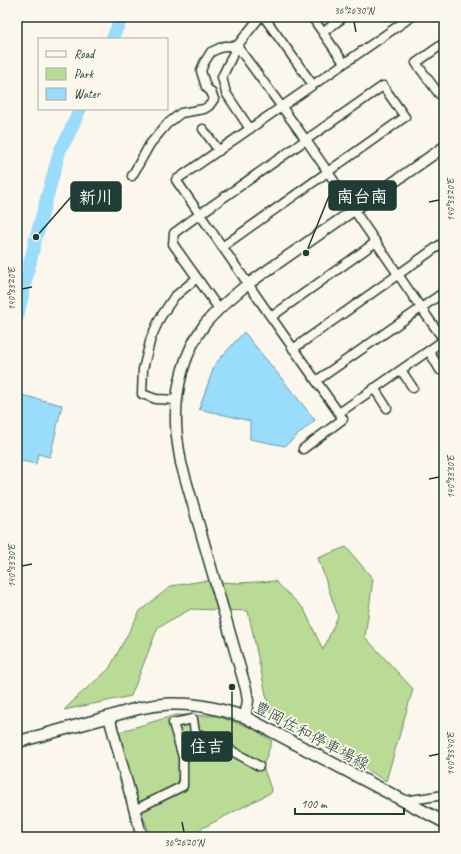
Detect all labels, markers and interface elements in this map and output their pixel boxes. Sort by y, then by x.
text: 36°26'30"N [334,4,376,17]
legend [38,38,168,110]
text: Road [74,46,96,62]
text: Park [74,66,95,82]
text: Water [74,86,102,102]
text: 140°33'20"E [444,177,457,222]
callout: 南台南 [329,181,396,210]
callout: 新川 [71,182,121,211]
text: 南台南 [337,186,388,207]
text: 新川 [79,187,113,208]
text: 140°33'20"E [5,266,18,311]
text: 140°33'30"E [444,454,457,499]
text: 140°33'30"E [5,543,18,588]
street label: 豊岡佐和停車場線 [250,697,373,775]
text: 140°33'40"E [444,731,457,776]
callout: 住吉 [182,732,232,761]
text: 住吉 [190,736,224,757]
scale bar [295,790,404,816]
text: 100 m [301,796,328,812]
text: 36°26'20"N [164,836,206,849]

